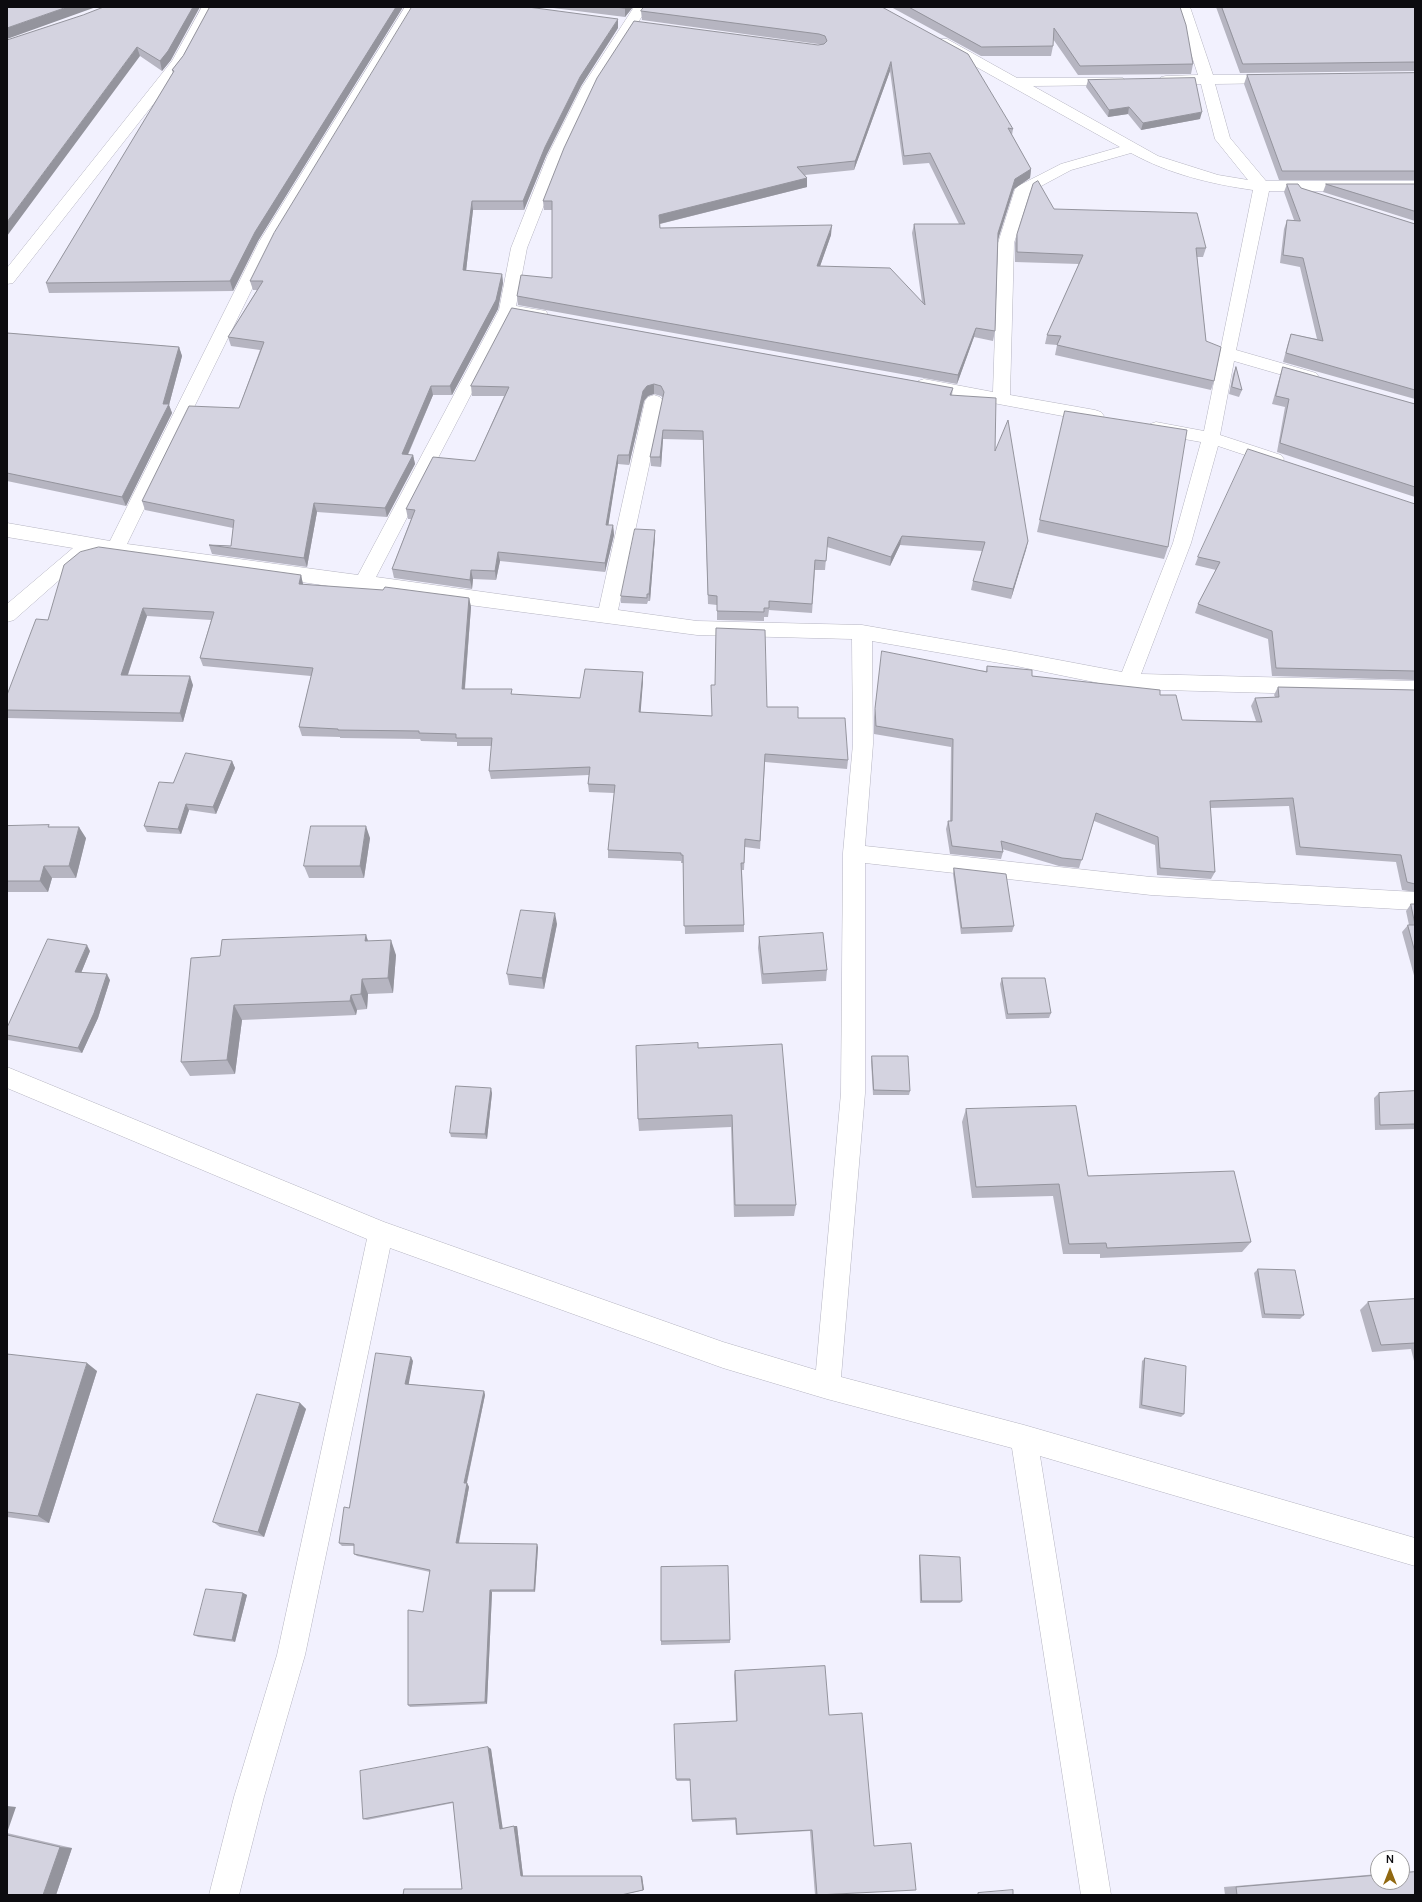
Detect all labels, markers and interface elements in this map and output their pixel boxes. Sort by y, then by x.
north arrow [1370,1850,1410,1890]
text: N [1386,1851,1394,1866]

